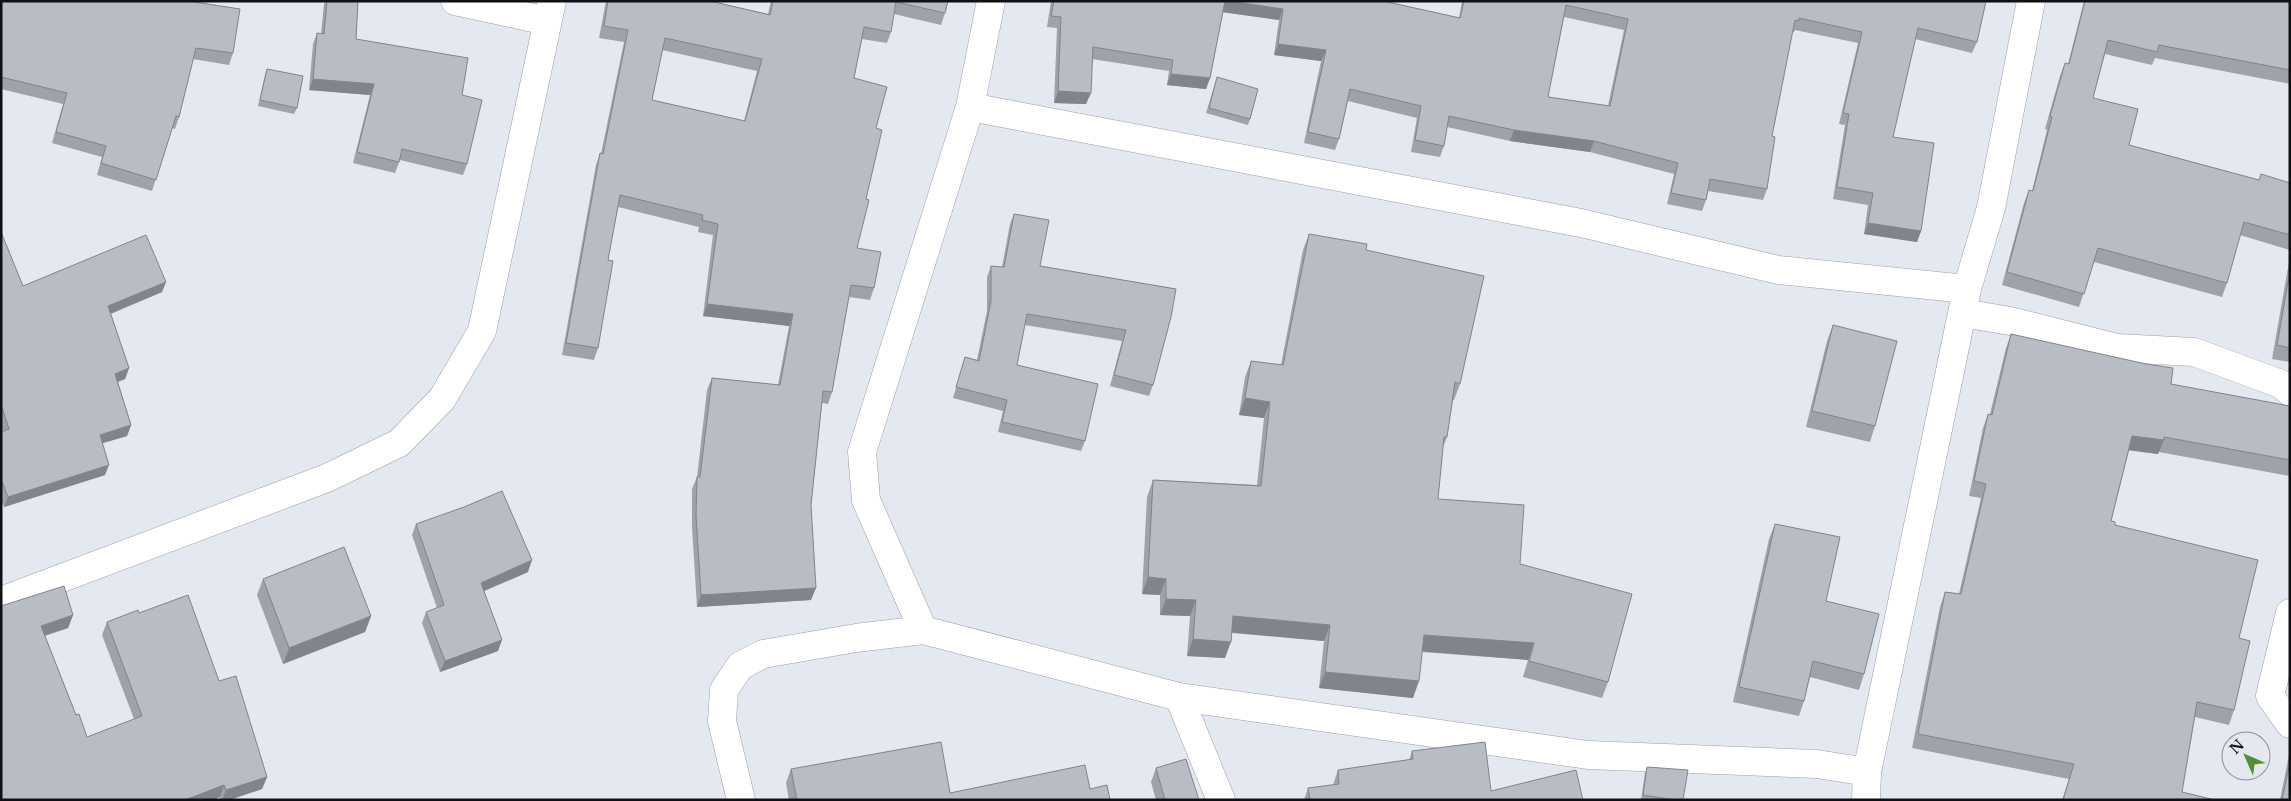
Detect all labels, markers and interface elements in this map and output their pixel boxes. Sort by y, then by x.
north arrow [2221,731,2271,781]
text: N [2226,736,2248,758]

